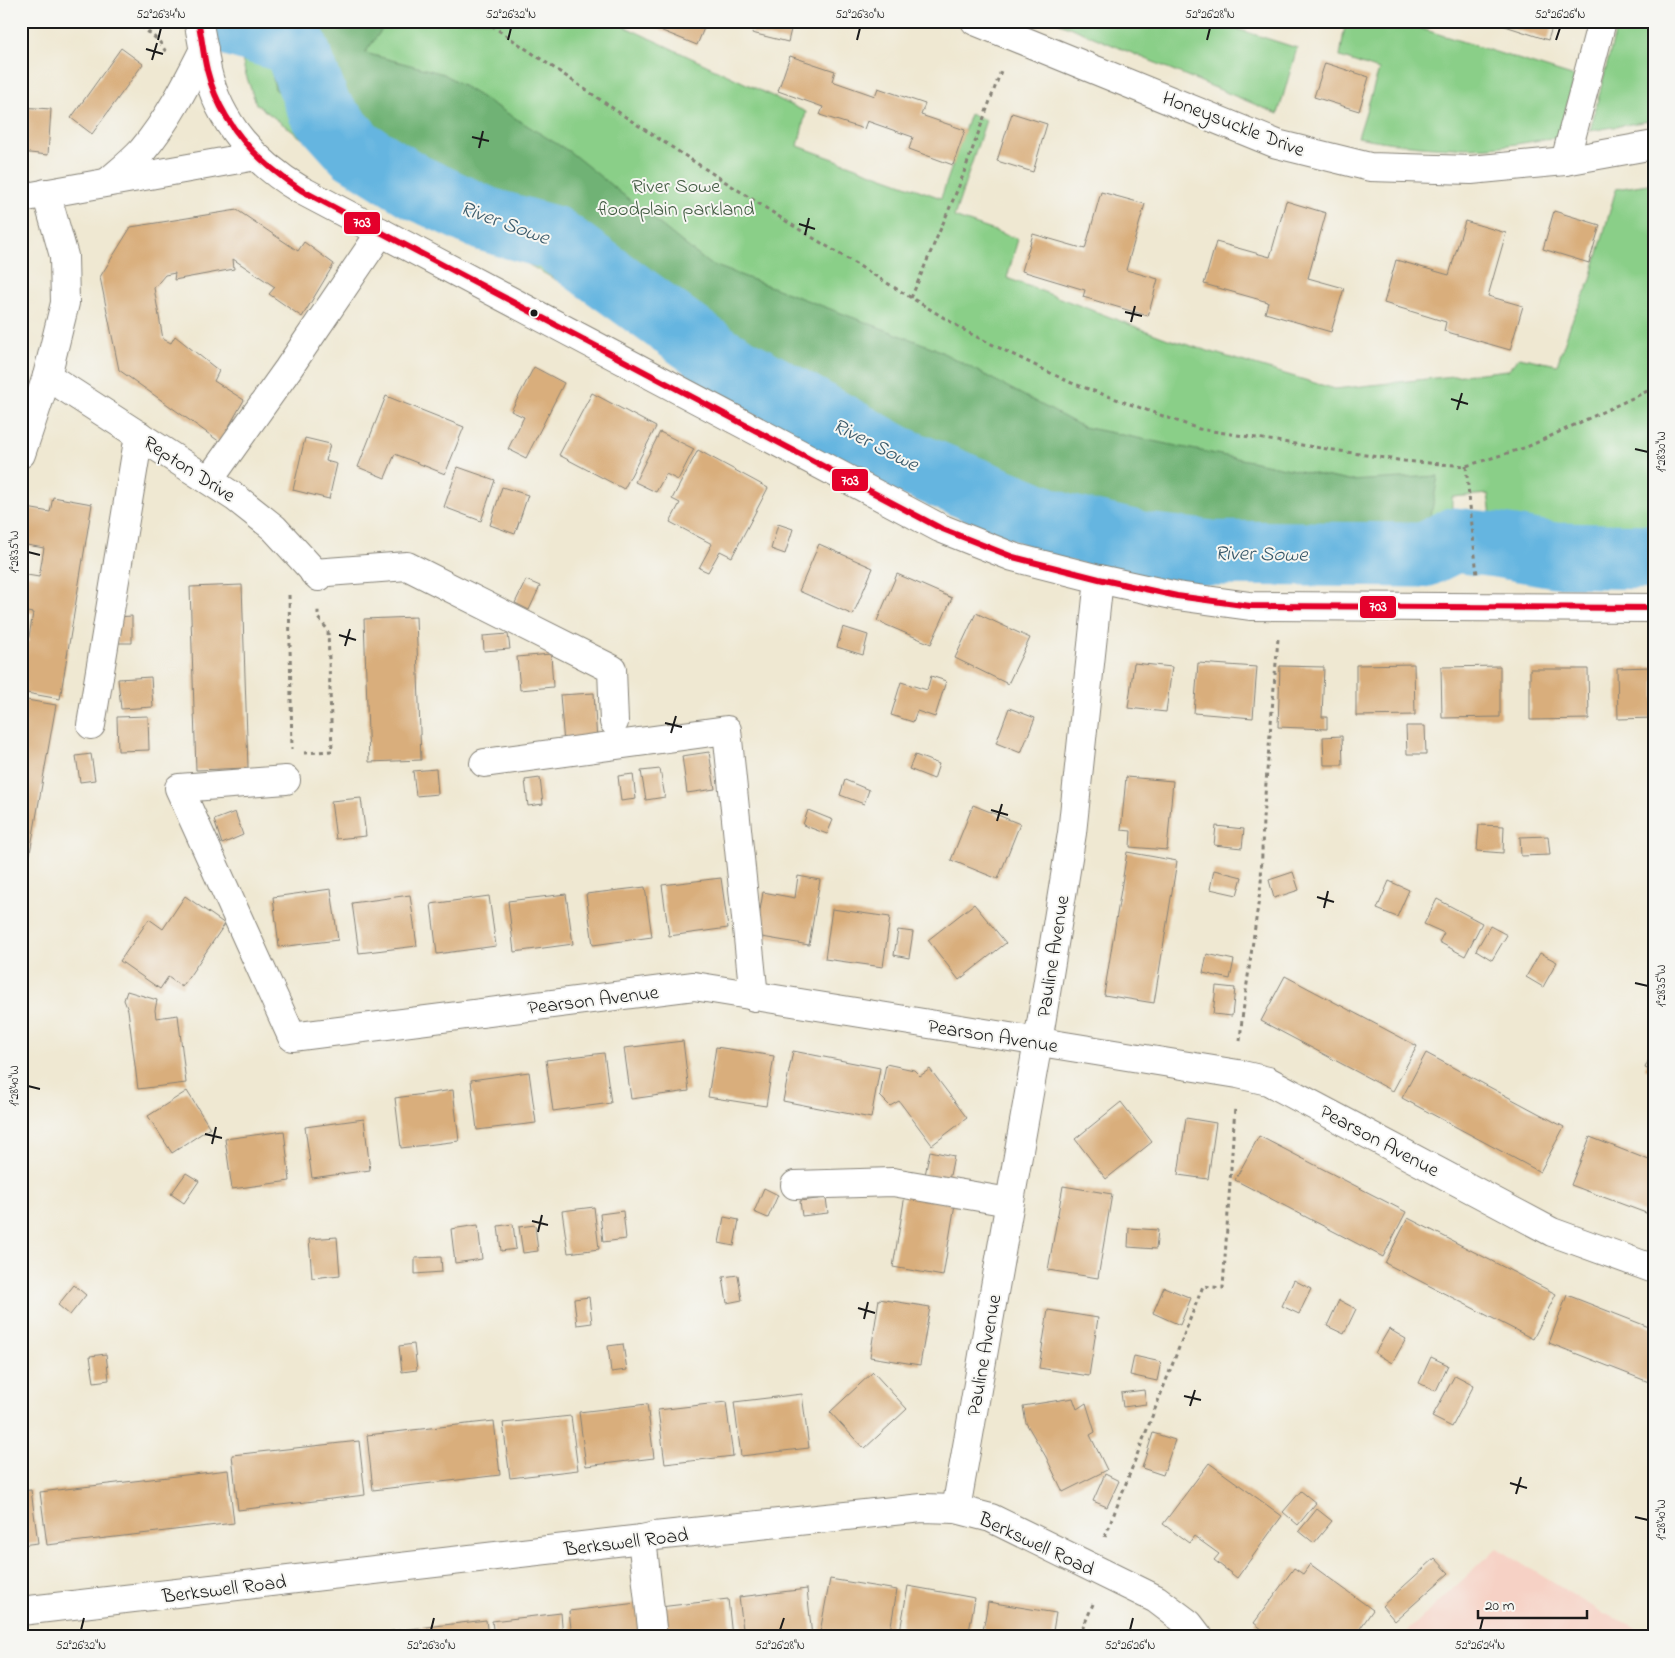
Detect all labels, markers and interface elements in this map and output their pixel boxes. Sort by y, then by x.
text: 52°26'34"N [136,6,186,24]
text: 52°26'32"N [486,6,536,24]
text: 52°26'30"N [835,6,885,24]
text: 52°26'28"N [1185,6,1235,24]
text: 52°26'26"N [1535,6,1585,24]
street label: Honeysuckle Drive [1158,85,1308,166]
park label: River Sowe floodplain parkland [598,173,754,225]
water label: River Sowe [456,194,555,254]
line badge: 703 [343,211,381,235]
text: 703 [353,213,371,234]
unlabelled marker [529,308,539,318]
water label: River Sowe [827,411,925,481]
street label: Repton Drive [137,429,240,511]
text: 1°28'30"W [1653,431,1671,473]
line badge: 703 [831,468,869,492]
text: 703 [841,471,859,492]
text: 1°28'35"W [6,531,24,573]
water label: River Sowe [1214,539,1309,571]
line badge: 703 [1359,595,1397,619]
text: 703 [1369,597,1387,618]
street label: Pauline Avenue [1031,893,1078,1019]
text: 1°28'35"W [1653,965,1671,1007]
street label: Pearson Avenue [526,979,660,1024]
street label: Pearson Avenue [925,1013,1060,1062]
text: 1°28'40"W [6,1066,24,1107]
street label: Pearson Avenue [1314,1099,1444,1186]
street label: Pauline Avenue [960,1292,1010,1419]
text: 1°28'40"W [1653,1500,1671,1541]
street label: Berkswell Road [972,1505,1099,1585]
street label: Berkswell Road [562,1521,690,1566]
street label: Berkswell Road [160,1568,288,1613]
scale bar [1478,1588,1586,1620]
text: 20 m [1485,1595,1515,1617]
text: 52°26'32"N [56,1637,106,1655]
text: 52°26'30"N [406,1637,456,1655]
text: 52°26'28"N [755,1637,805,1655]
text: 52°26'26"N [1105,1637,1155,1655]
text: 52°26'24"N [1455,1637,1505,1655]

